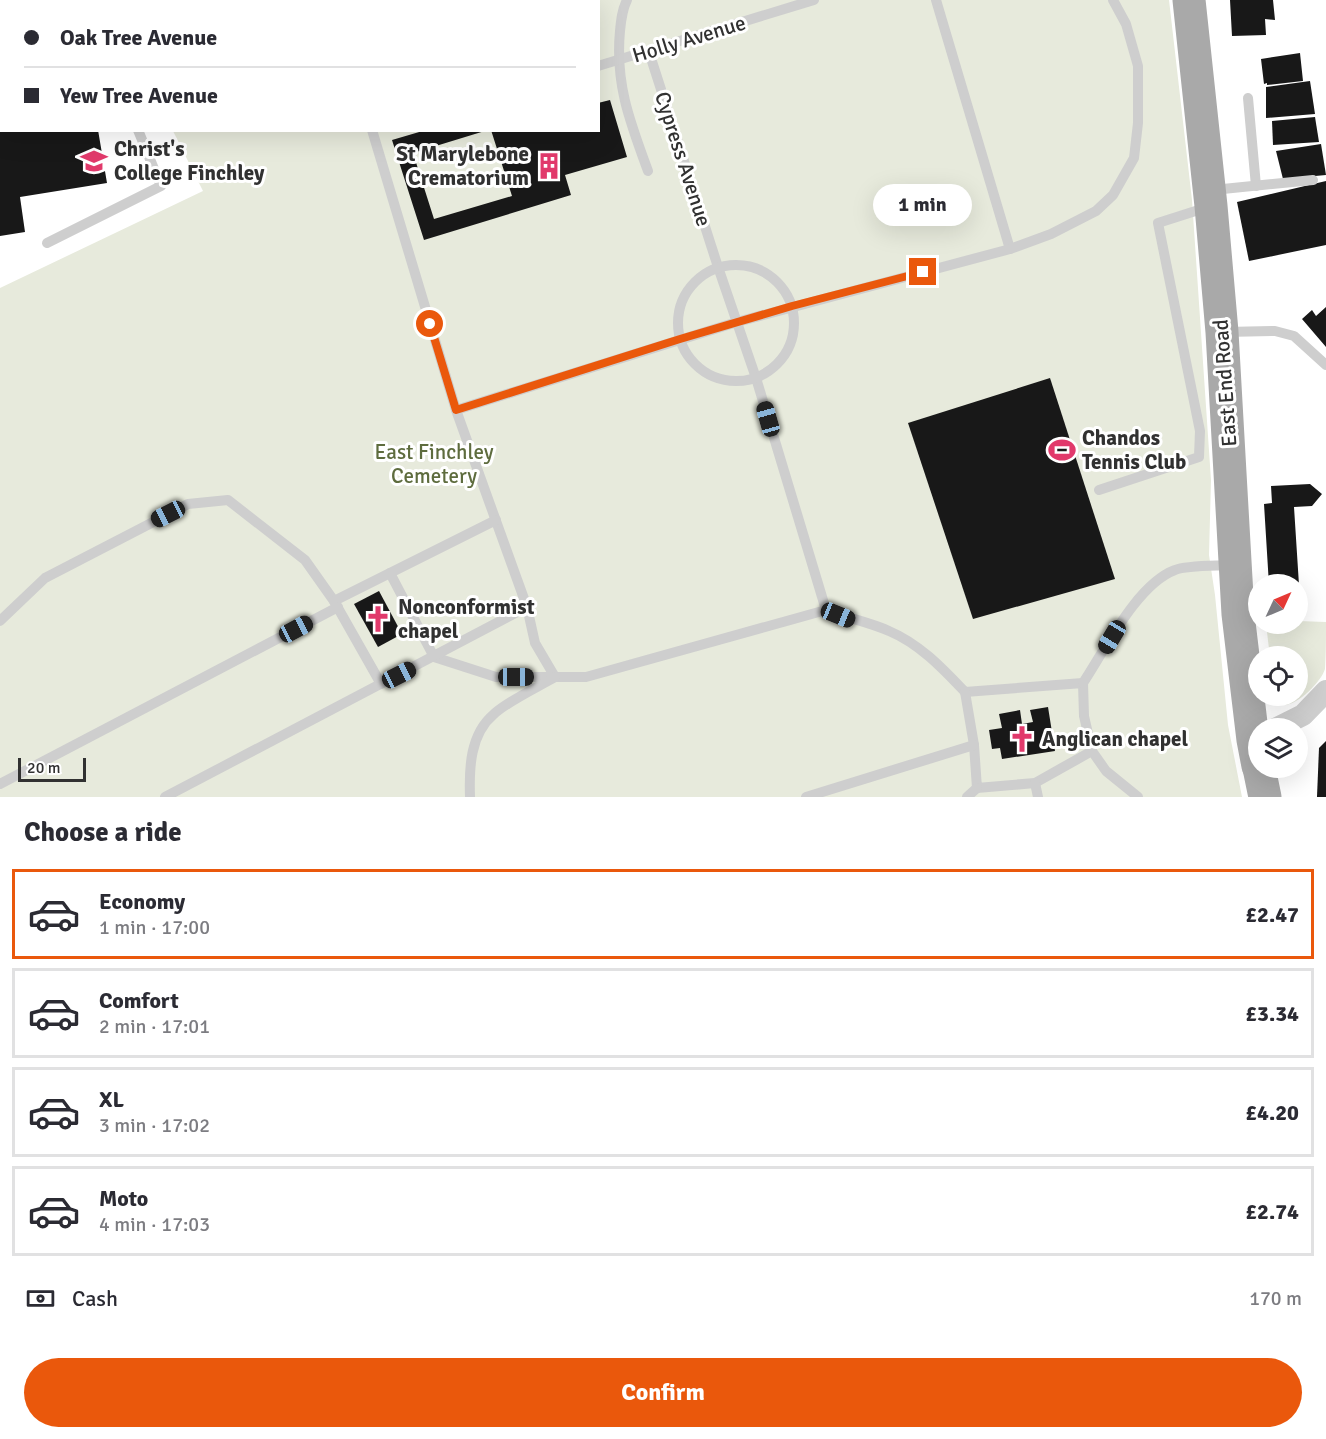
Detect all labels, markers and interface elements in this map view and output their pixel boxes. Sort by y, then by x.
street label: Holly Avenue [629,9,749,69]
text: Oak Tree Avenue [60,24,217,51]
text: Yew Tree Avenue [60,82,218,109]
street label: Cypress Avenue [649,88,717,230]
place label: Christ's College Finchley [114,136,265,186]
place label: St Marylebone Crematorium [396,141,529,191]
school or university icon: Christ's College Finchley [79,146,109,176]
building icon: St Marylebone Crematorium [534,151,564,181]
callout: 1 min [874,185,972,227]
text: 1 min [898,192,947,217]
route end [909,258,936,285]
route start [416,310,443,337]
street label: East End Road [1208,318,1242,448]
car [754,399,782,439]
place label: Chandos Tennis Club [1082,425,1186,475]
sports icon: Chandos Tennis Club [1047,435,1077,465]
park label: East Finchley Cemetery [375,439,494,489]
car [148,498,188,530]
north arrow [1248,574,1308,634]
map controls [1248,574,1308,778]
place label: Nonconformist chapel [398,594,535,644]
car [818,600,858,630]
church icon: Nonconformist chapel [363,604,393,634]
car [276,613,316,645]
car [1095,617,1129,657]
button: locate [1248,646,1308,706]
car [379,659,419,691]
car [498,668,534,686]
button: layers [1248,718,1308,778]
church icon: Anglican chapel [1007,724,1037,754]
place label: Anglican chapel [1042,726,1188,752]
scale bar [18,755,86,782]
text: 20 m [27,758,61,778]
text: Choose a ride [24,816,182,849]
icon: car [27,887,81,941]
text: Economy [99,888,185,915]
text: £2.47 [1245,901,1299,928]
text: 1 min · 17:00 [99,915,210,940]
icon: car [27,986,81,1040]
text: Comfort [99,987,179,1014]
text: £3.34 [1245,1000,1299,1027]
text: 2 min · 17:01 [99,1014,210,1039]
icon: car [27,1085,81,1139]
text: XL [99,1086,124,1113]
text: £4.20 [1245,1099,1299,1126]
text: 3 min · 17:02 [99,1113,210,1138]
icon: car [27,1184,81,1238]
text: Moto [99,1185,148,1212]
text: £2.74 [1245,1198,1299,1225]
text: 4 min · 17:03 [99,1212,210,1237]
icon: cash [24,1282,57,1315]
text: Cash [72,1285,118,1312]
text: 170 m [1249,1286,1302,1311]
button: Confirm [24,1358,1302,1427]

